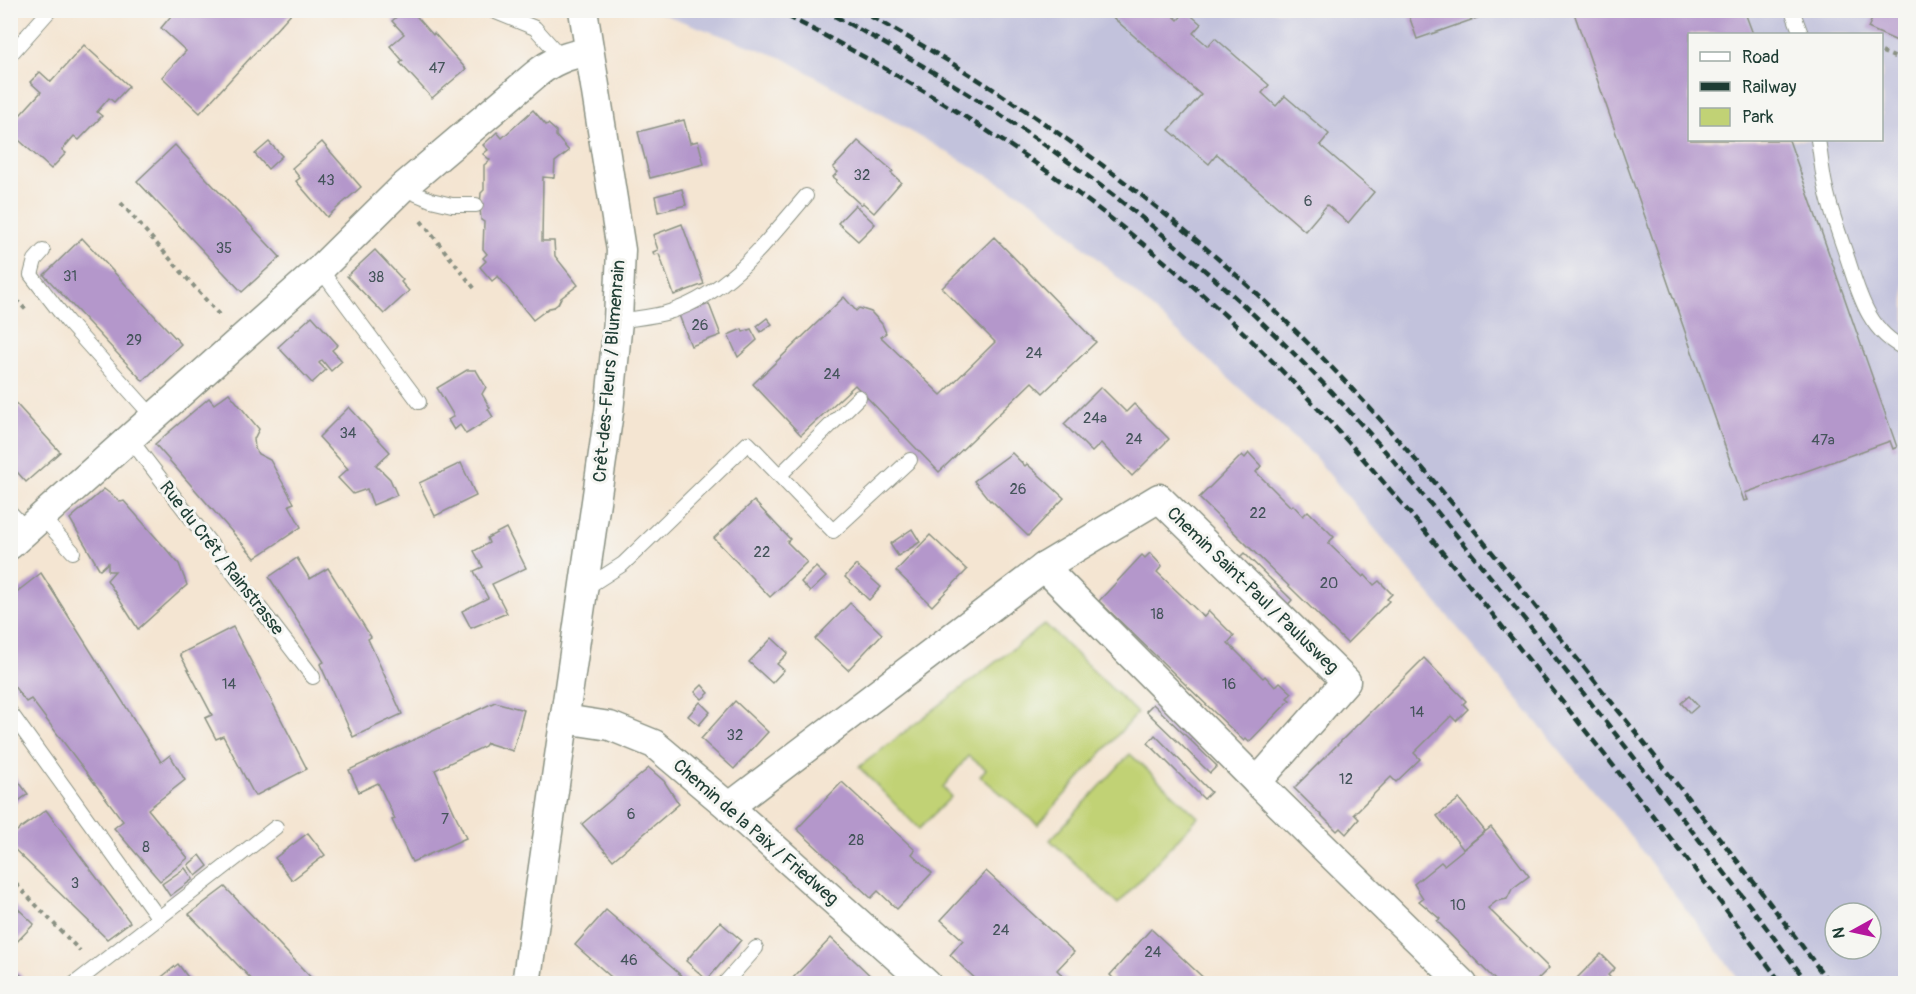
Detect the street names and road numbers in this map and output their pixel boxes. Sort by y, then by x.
street label: Crêt-des-Fleurs / Blumenrain [588,259,631,483]
street label: Rue du Crêt / Rainstrasse [154,477,289,640]
street label: Chemin Saint-Paul / Paulusweg [1162,502,1344,679]
street label: Chemin de la Paix / Friedweg [668,754,843,911]

